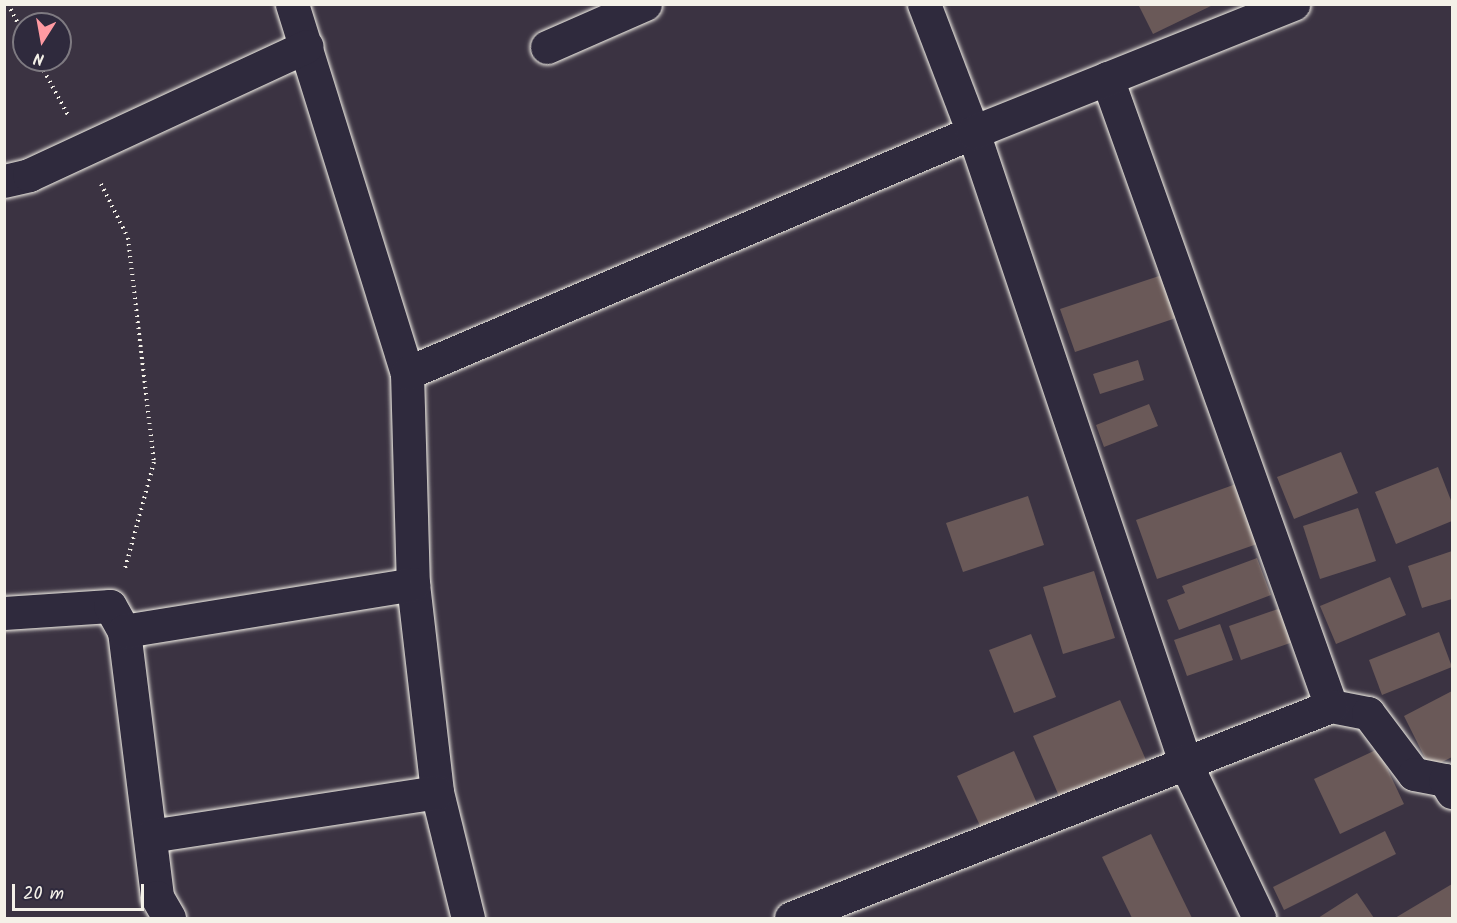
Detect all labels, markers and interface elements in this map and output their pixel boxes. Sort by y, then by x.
north arrow [12,12,72,72]
text: N [32,45,46,71]
scale bar [15,872,147,910]
text: 20 m [23,880,64,909]

